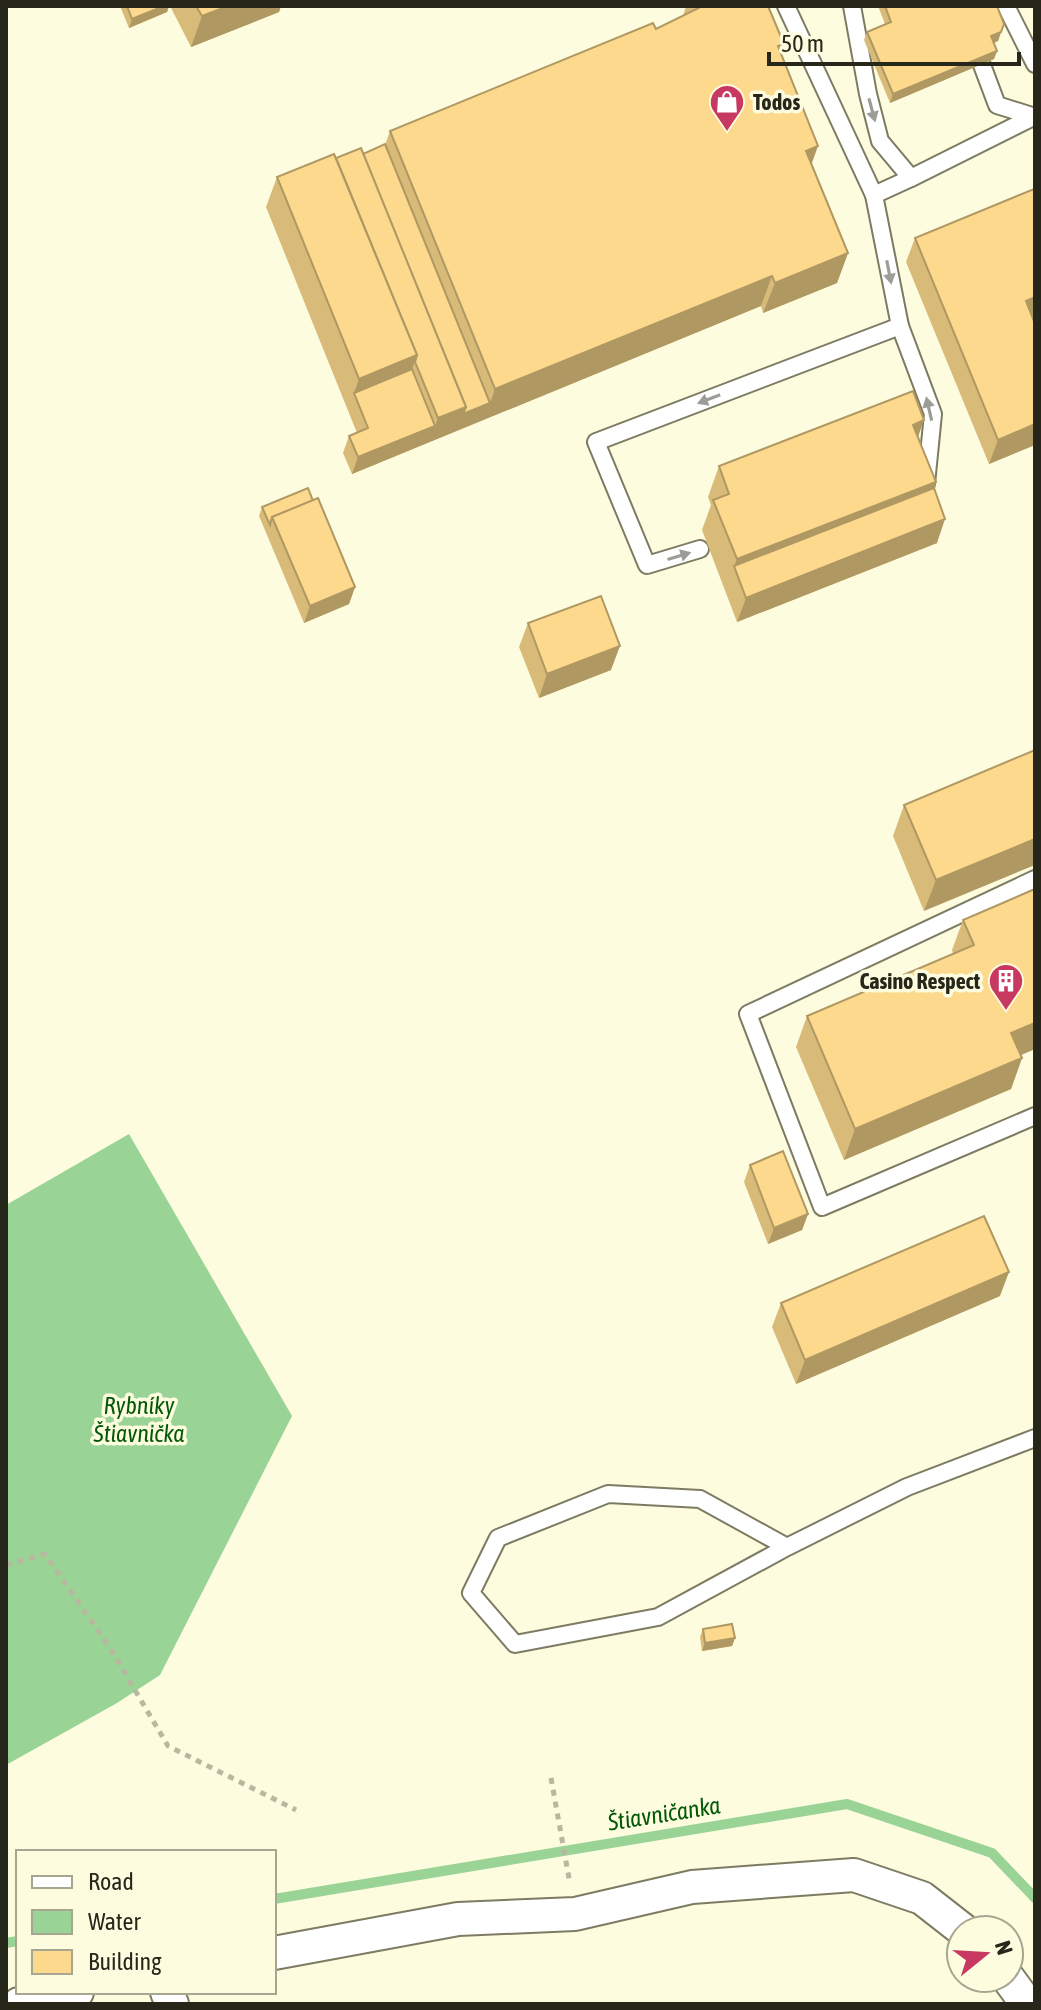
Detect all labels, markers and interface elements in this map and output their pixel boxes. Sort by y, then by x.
scale bar [769,16,1019,66]
text: 50 m [781,30,824,57]
shop icon: Todos [708,83,746,133]
place label: Todos [753,89,800,115]
one-way arrow [866,98,878,123]
one-way arrow [883,259,896,284]
one-way arrow [697,393,721,406]
one-way arrow [922,396,935,421]
one-way arrow [667,549,691,562]
building icon: Casino Respect [987,962,1025,1012]
place label: Casino Respect [859,968,981,994]
water label: Rybníky Štiavnička [93,1392,184,1447]
water label: Štiavničanka [605,1791,722,1836]
legend [16,1850,276,1994]
text: Road [88,1868,134,1895]
text: Water [88,1908,141,1935]
north arrow [945,1914,1025,1994]
text: N [990,1938,1018,1958]
text: Building [88,1948,162,1975]

